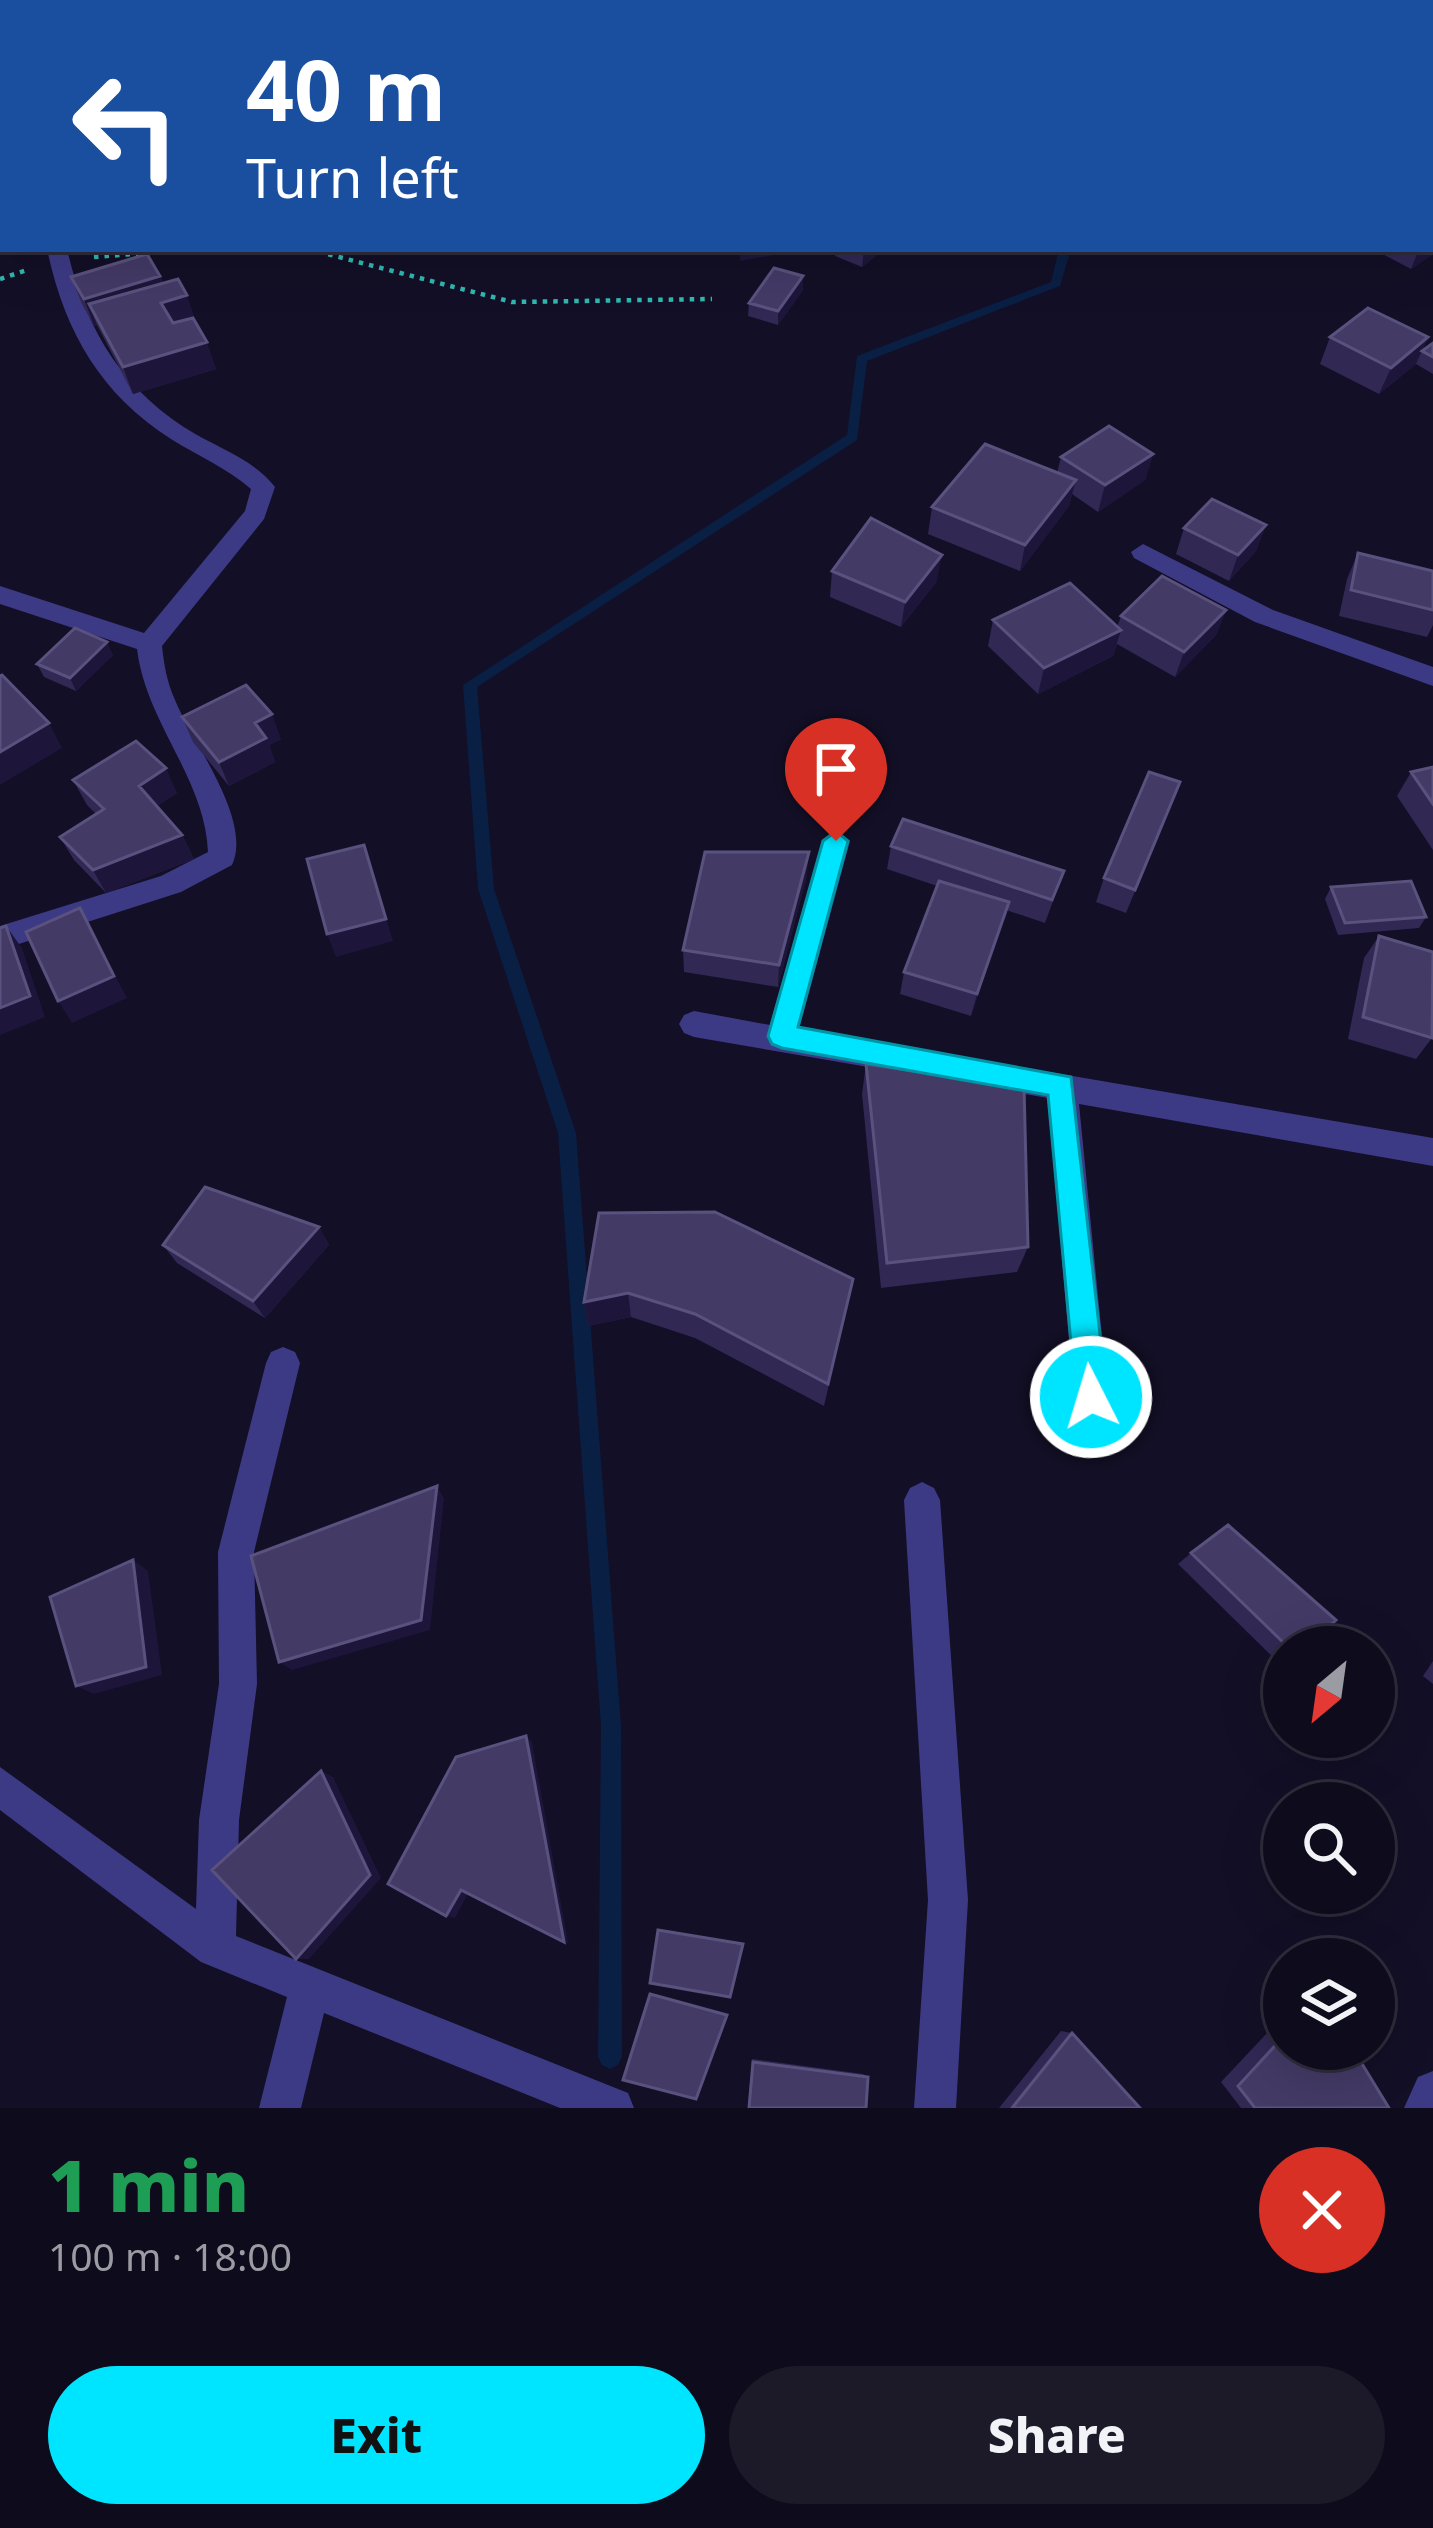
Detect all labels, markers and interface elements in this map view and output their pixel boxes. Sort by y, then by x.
text: 40 m [246,31,446,146]
icon: left [48,48,204,204]
text: Turn left [246,140,459,214]
pin [785,718,887,841]
icon: arrive [803,736,869,802]
position arrow [1028,1334,1154,1460]
north arrow [1263,1626,1395,1758]
map controls [1263,1626,1395,2070]
button: search [1263,1782,1395,1914]
button: layers [1263,1938,1395,2070]
text: 1 min [48,2135,249,2233]
button: close [1259,2147,1385,2273]
text: 100 m · 18:00 [48,2229,292,2282]
button: Exit [48,2366,705,2504]
button: Share [729,2366,1385,2504]

